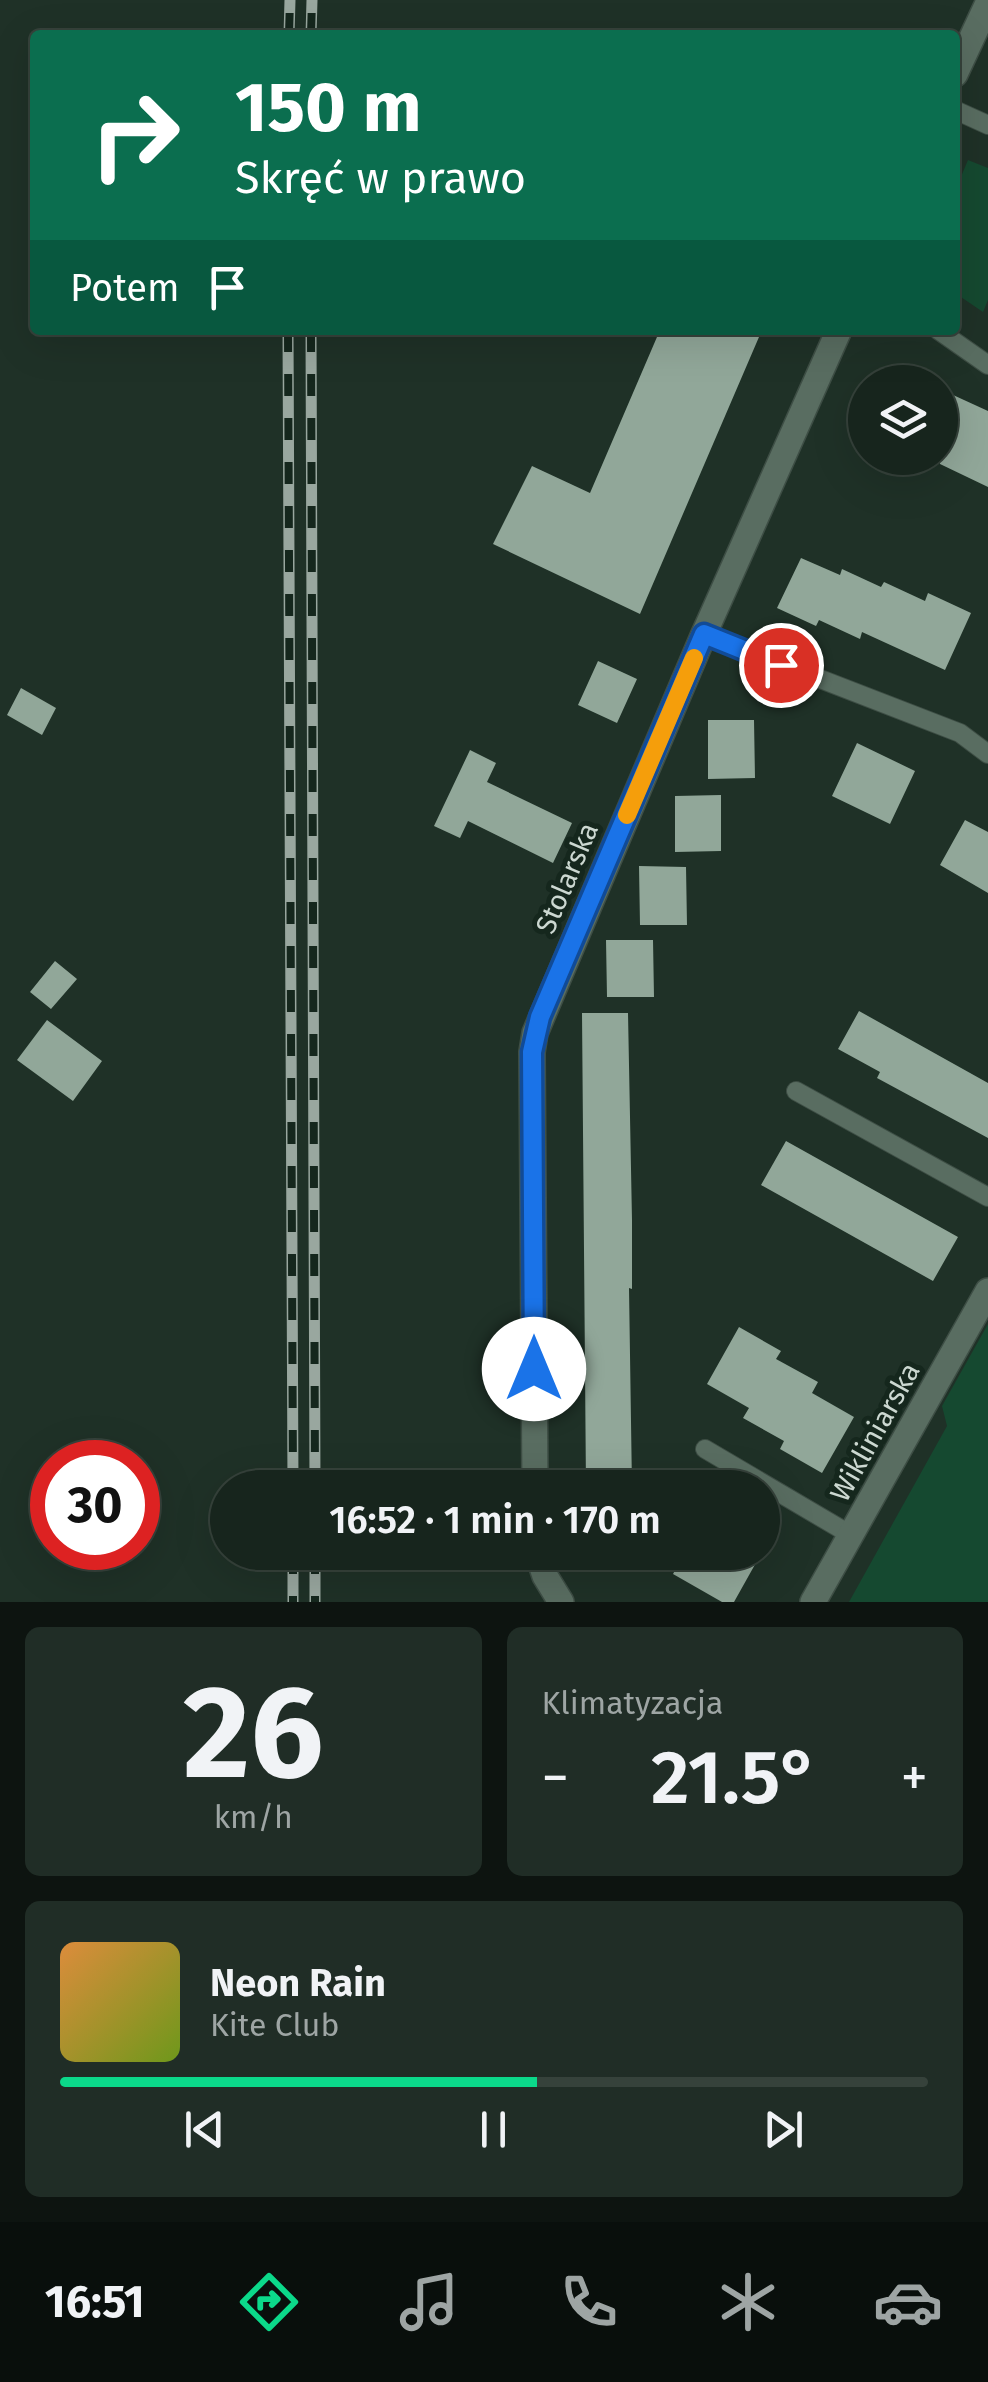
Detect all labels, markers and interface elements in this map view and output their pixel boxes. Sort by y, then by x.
text: 150 m [235,66,422,150]
icon: right [70,70,200,200]
text: Skręć w prawo [235,151,526,205]
icon: arrive [200,260,255,315]
text: Potem [70,265,180,311]
map controls [848,365,958,475]
button: layers [848,365,958,475]
pin [739,623,824,708]
icon: arrive [754,638,809,693]
street label: Stolarska [529,818,605,938]
position arrow [482,1317,586,1421]
street label: Wikliniarska [823,1357,927,1507]
speed limit sign: 30 [30,1440,160,1570]
text: 16:52 · 1 min · 170 m [329,1497,661,1543]
text: 26 [183,1655,324,1811]
text: Klimatyzacja [542,1684,723,1722]
text: 21.5° [651,1733,819,1823]
text: − [542,1745,569,1811]
text: + [901,1745,928,1811]
text: km/h [214,1798,293,1836]
text: Neon Rain [210,1960,386,2006]
text: Kite Club [210,2006,339,2044]
icon: previous [177,2102,232,2157]
icon: pause [466,2102,521,2157]
icon: next [756,2102,811,2157]
icon: directions [234,2267,304,2337]
icon: music [394,2267,464,2337]
icon: phone [554,2267,624,2337]
icon: climate [713,2267,783,2337]
icon: car [873,2267,943,2337]
text: 16:51 [45,2275,145,2329]

